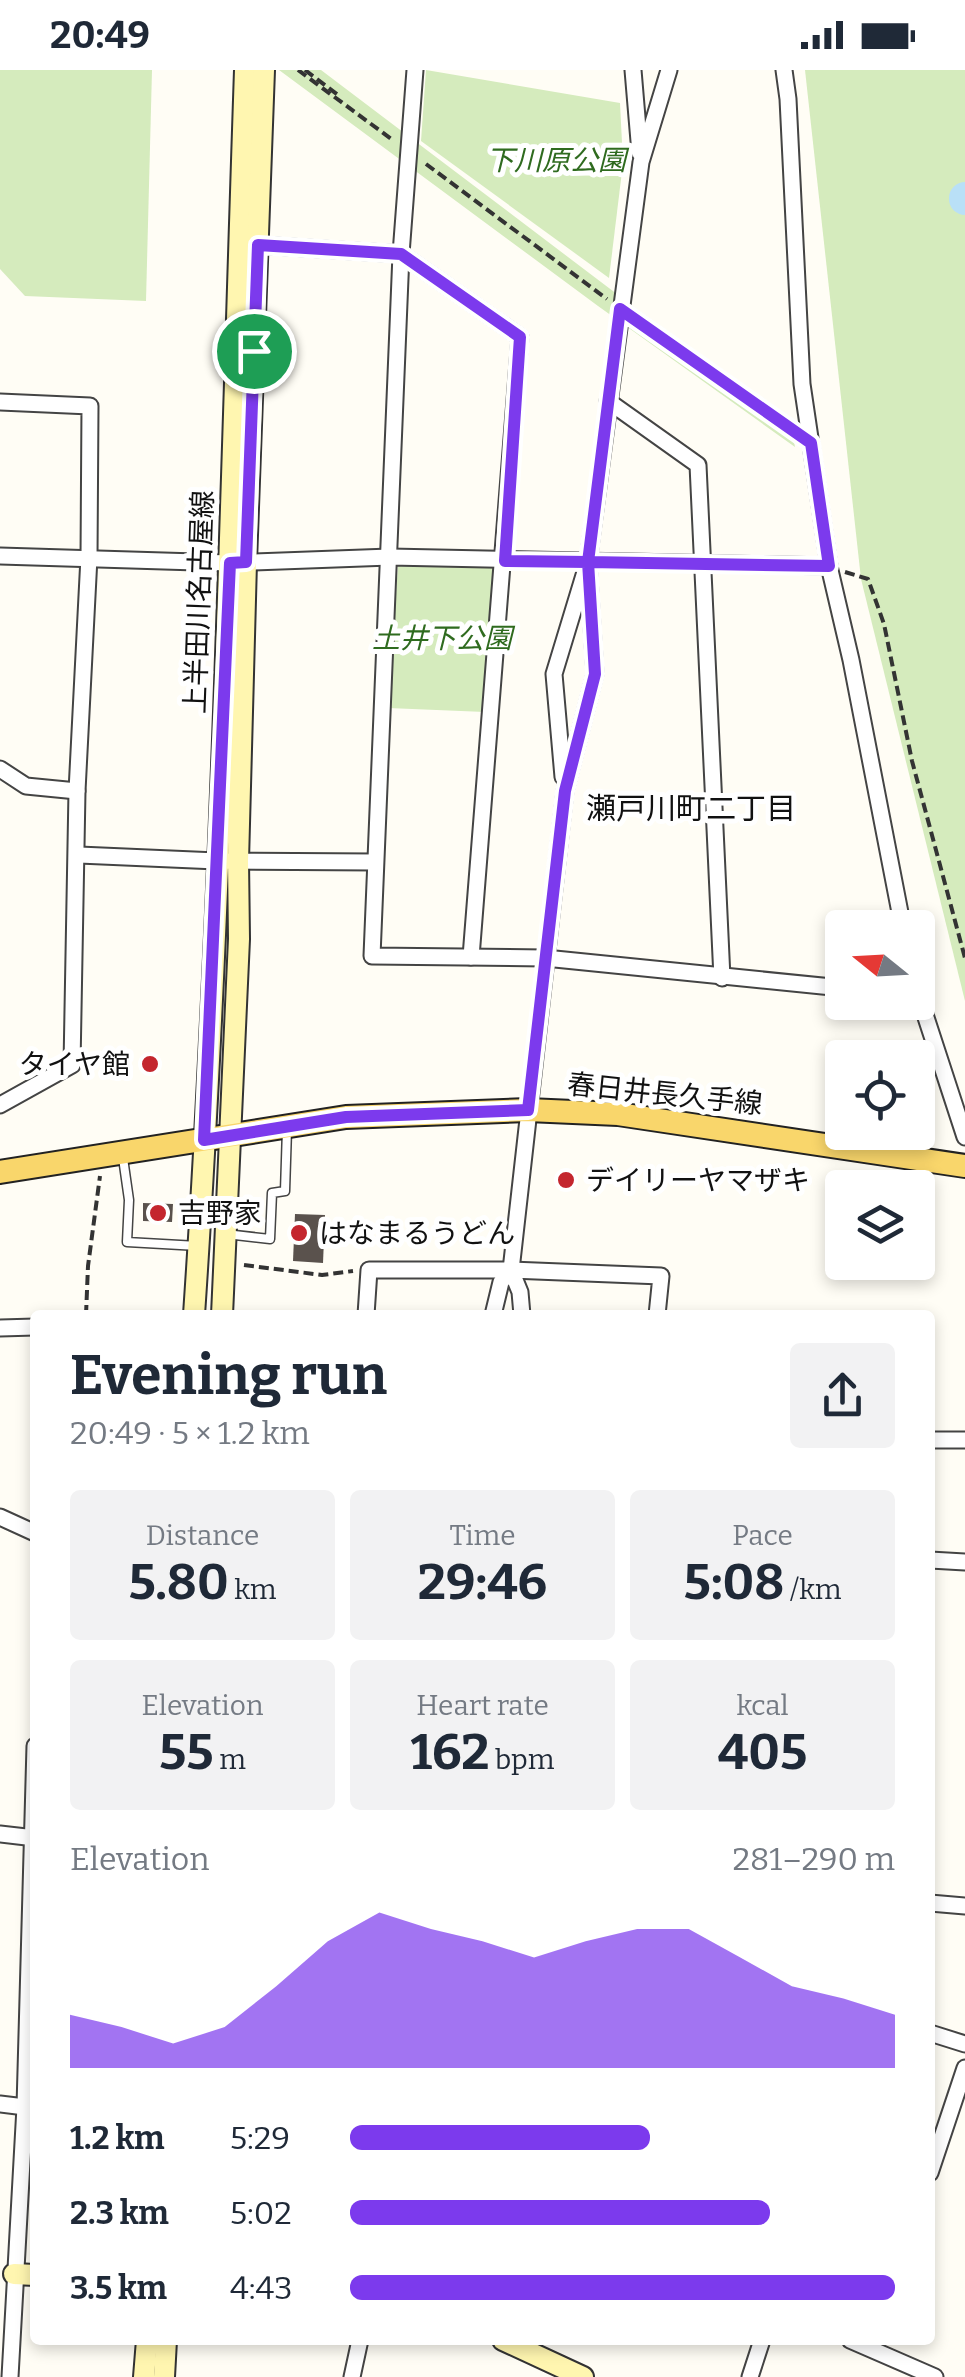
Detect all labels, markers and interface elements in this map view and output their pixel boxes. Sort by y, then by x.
text: 20:49 [50,12,150,58]
park label: 下川原公園 [486,144,630,177]
pin [212,309,297,394]
icon: arrive [227,324,282,379]
street label: 上半田川名古屋線 [179,489,219,715]
park label: 土井下公園 [372,622,516,655]
district label: 瀬戸川町二丁目 [586,791,796,827]
north arrow [825,910,935,1020]
map controls [825,910,935,1280]
button: locate [825,1040,935,1150]
place label: タイヤ館 [19,1048,130,1081]
marker: タイヤ館 [139,1053,161,1075]
street label: 春日井長久手線 [566,1067,764,1121]
place label: デイリーヤマザキ [586,1164,810,1197]
marker: デイリーヤマザキ [555,1169,577,1191]
button: layers [825,1170,935,1280]
place label: 吉野家 [178,1197,262,1230]
marker: 吉野家 [147,1202,169,1224]
place label: はなまるうどん [319,1217,515,1250]
marker: はなまるうどん [288,1222,310,1244]
text: Evening run [70,1343,387,1409]
button: share [790,1343,895,1448]
text: 20:49 · 5 × 1.2 km [70,1414,310,1452]
text: Distance [146,1519,259,1552]
text: Time [449,1519,516,1552]
text: Pace [732,1519,793,1552]
text: 5.80 [129,1552,229,1612]
text: 29:46 [418,1552,547,1612]
text: 5:08 [684,1552,784,1612]
text: km [229,1573,276,1606]
text: /km [784,1573,841,1606]
text: Elevation [141,1689,264,1722]
text: Heart rate [416,1689,549,1722]
text: kcal [736,1689,789,1722]
text: 55 [159,1722,214,1782]
text: 162 [410,1722,489,1782]
text: 405 [718,1722,807,1782]
text: m [214,1743,246,1776]
text: bpm [489,1743,555,1776]
text: Elevation [70,1840,210,1878]
text: 281–290 m [733,1840,895,1878]
text: 1.2 km [70,2119,165,2157]
text: 5:29 [230,2119,290,2157]
text: 2.3 km [70,2194,169,2232]
text: 5:02 [230,2194,292,2232]
text: 3.5 km [70,2269,167,2307]
text: 4:43 [230,2269,292,2307]

